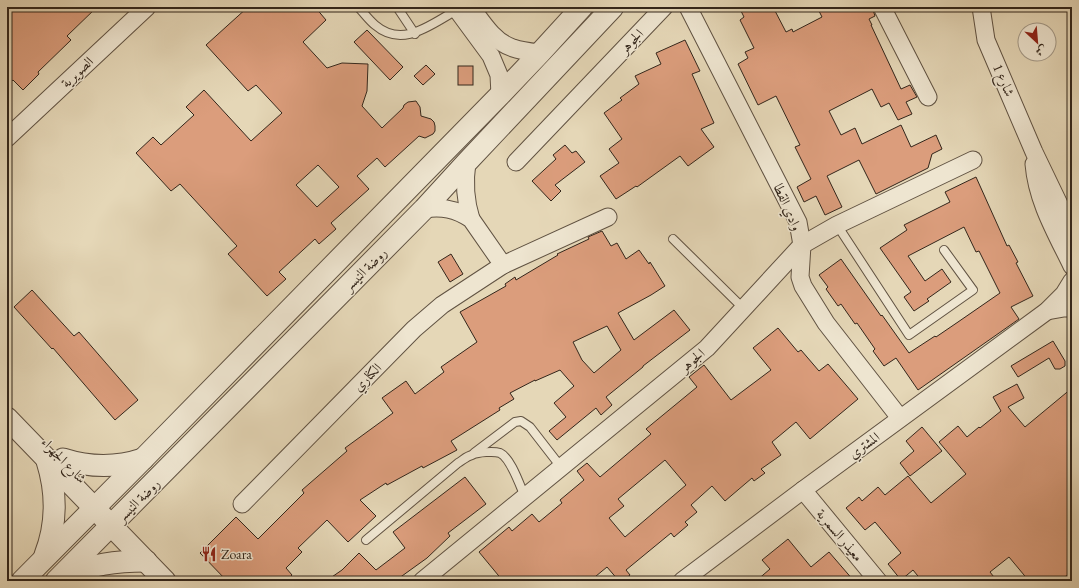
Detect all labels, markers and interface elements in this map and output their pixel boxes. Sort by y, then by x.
north arrow [1017,22,1057,62]
street label: الجوهر [613,25,647,59]
text: ش [1033,42,1049,60]
street label: الصويرية [57,52,97,92]
street label: شارع 1 [986,61,1019,100]
street label: وادي القطا [767,180,806,235]
street label: روضة النيسر [338,243,391,297]
street label: الجوهر [674,344,708,377]
street label: الكناري [349,359,387,397]
street label: المشتري [845,428,885,465]
street label: شارع الجهراء [35,433,91,489]
street label: روضة النيسر [111,474,164,528]
street label: معيذر السمرية [813,505,867,565]
restaurant icon: Zoara [200,545,218,563]
place label: Zoara [221,545,252,563]

